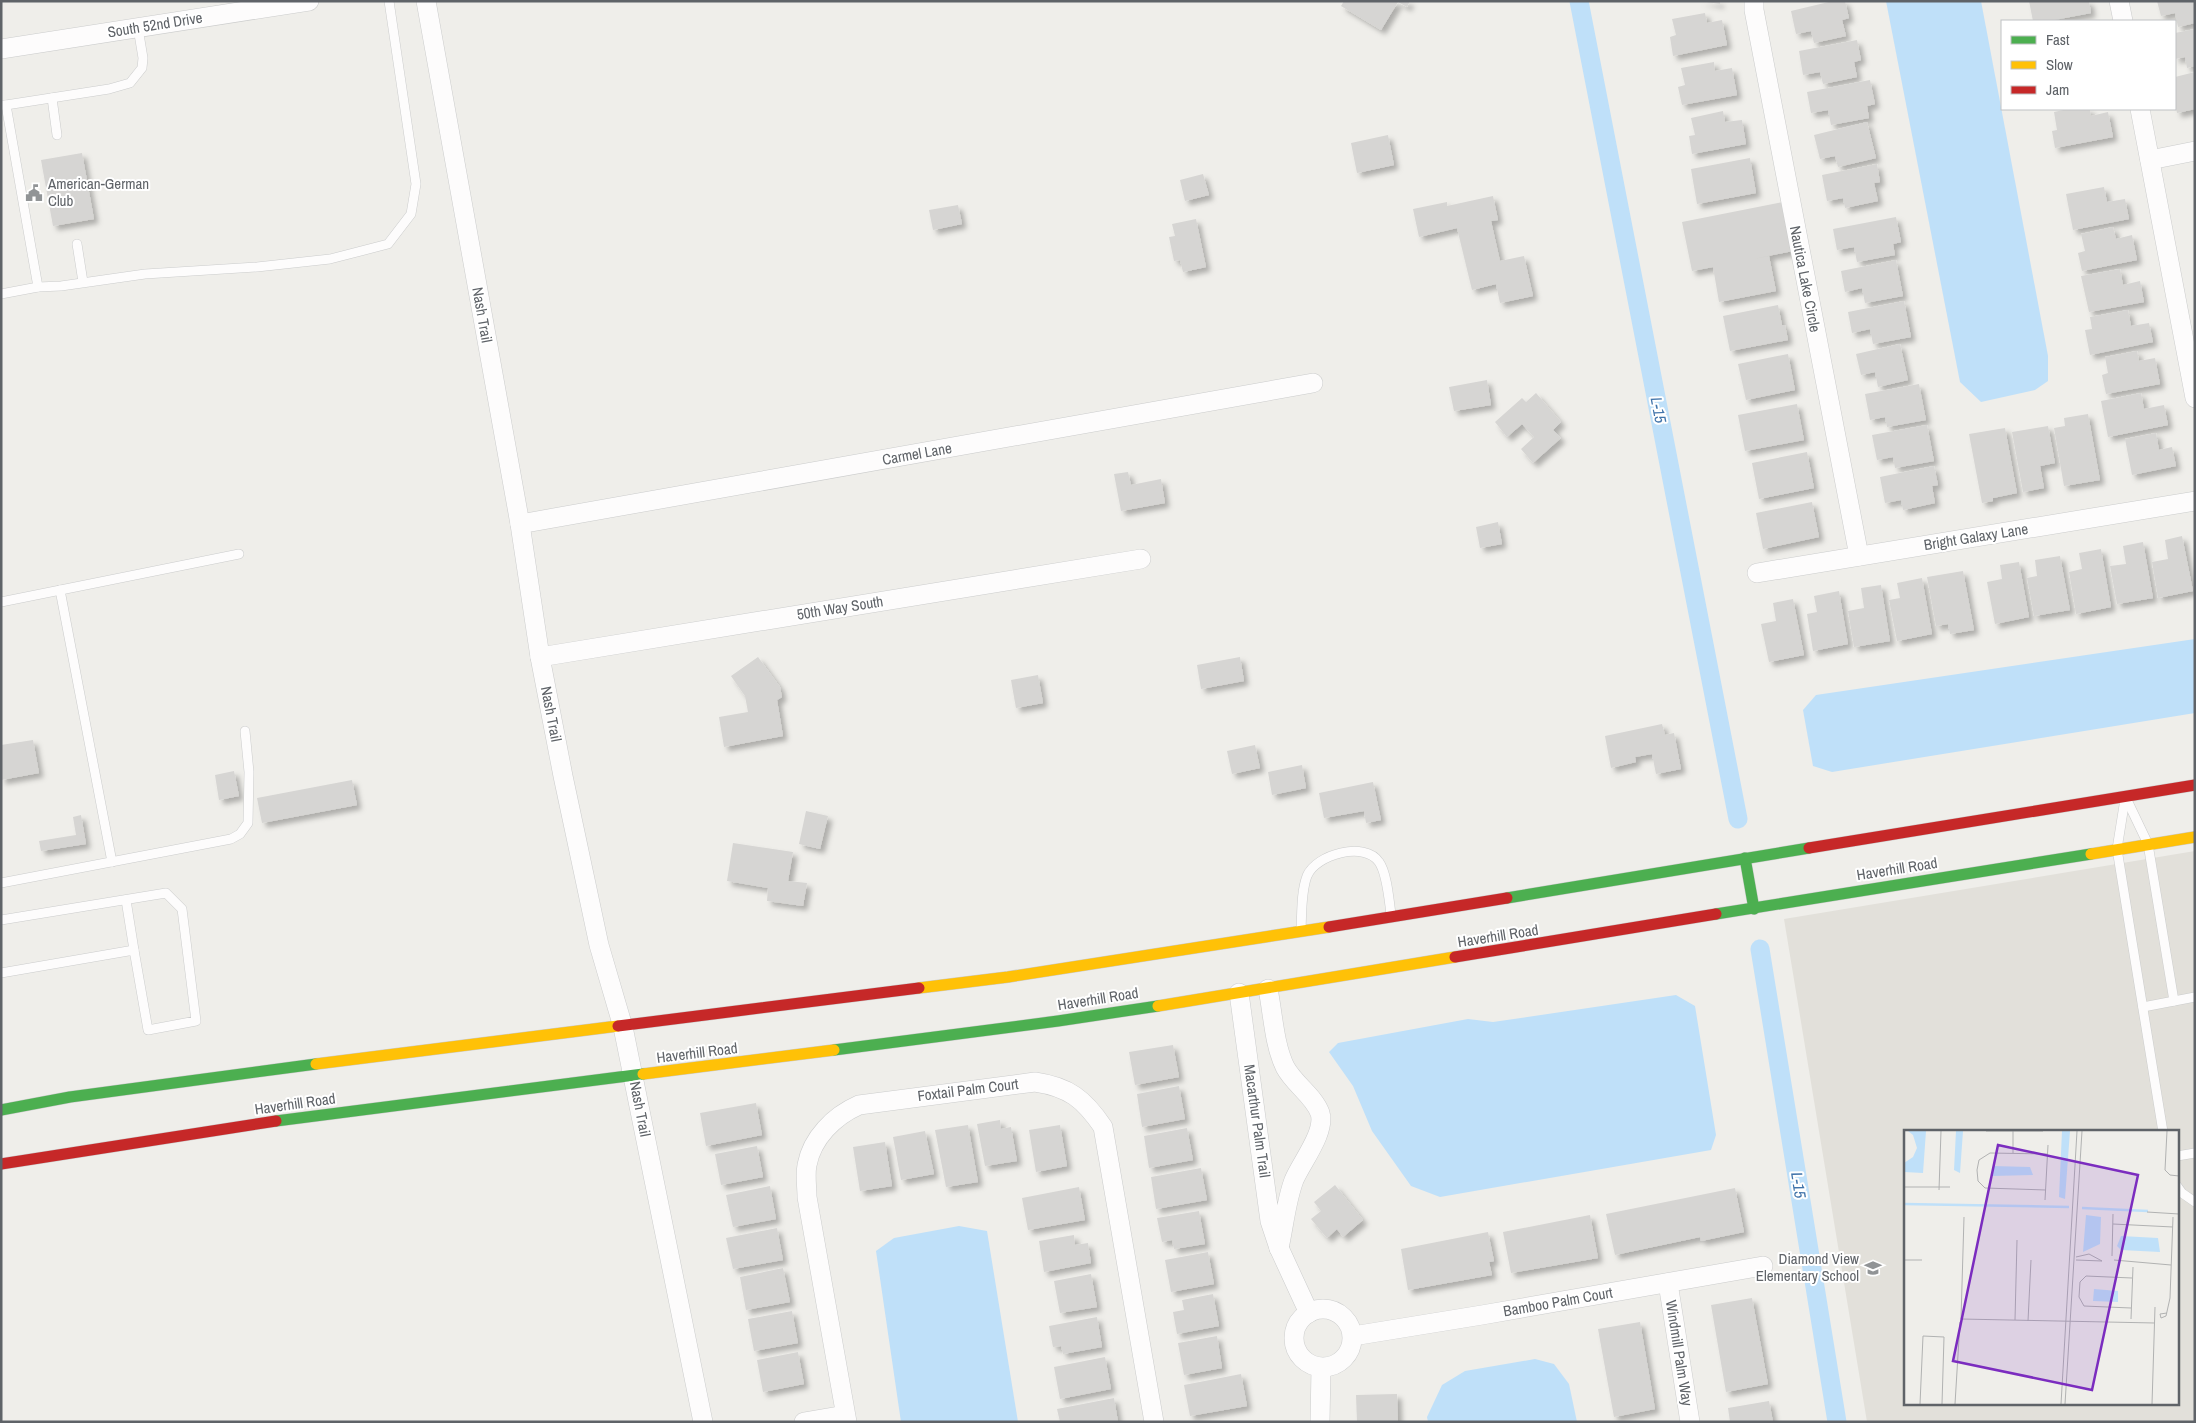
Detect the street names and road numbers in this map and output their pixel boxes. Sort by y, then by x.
street label: South 52nd Drive [106,7,204,42]
street label: Nautica Lake Circle [1785,224,1826,334]
street label: Nash Trail [467,285,498,344]
street label: Carmel Lane [880,437,954,470]
street label: Bright Galaxy Lane [1922,518,2030,555]
street label: 50th Way South [795,590,885,625]
street label: Nash Trail [536,684,567,743]
street label: Haverhill Road [1855,852,1939,885]
street label: Haverhill Road [1456,919,1540,952]
street label: Haverhill Road [1056,982,1140,1015]
street label: Haverhill Road [655,1037,739,1068]
street label: Macarthur Palm Trail [1239,1063,1276,1179]
street label: Foxtail Palm Court [916,1073,1020,1106]
street label: Nash Trail [625,1079,656,1138]
street label: Haverhill Road [253,1087,337,1120]
street label: Bamboo Palm Court [1502,1281,1615,1321]
street label: Windmill Palm Way [1661,1299,1698,1408]

